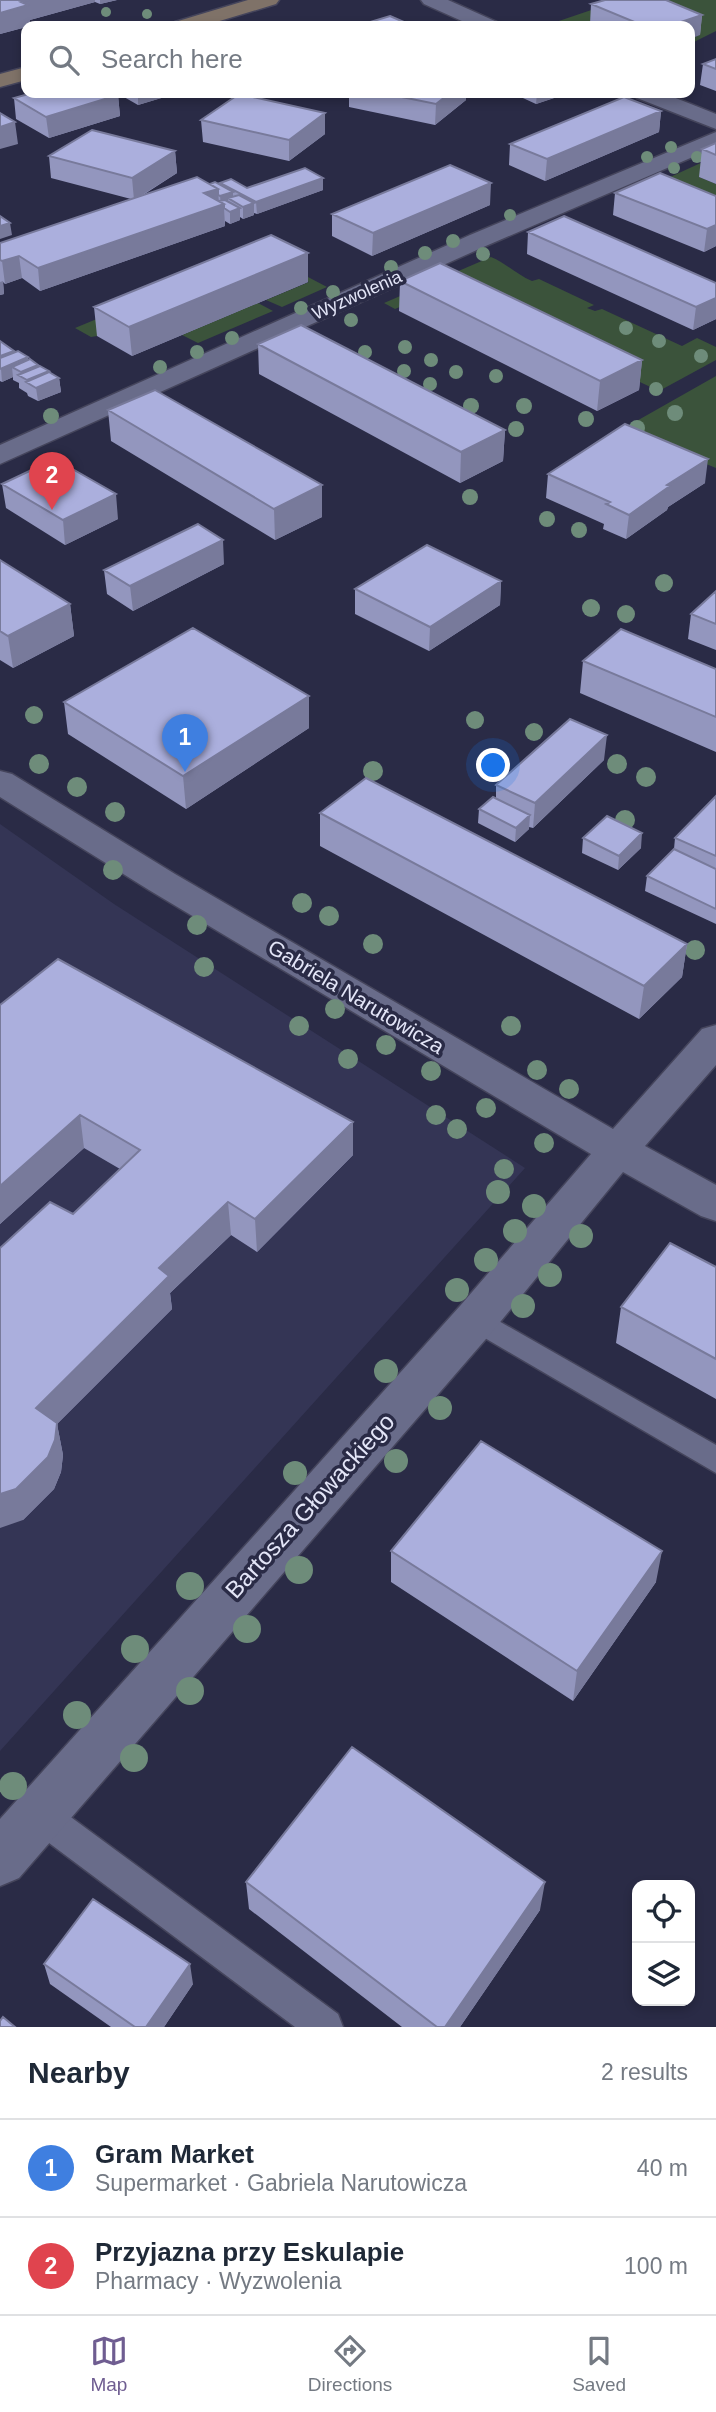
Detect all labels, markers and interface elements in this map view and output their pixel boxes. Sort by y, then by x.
search box [21,21,695,98]
icon: search [45,41,83,79]
text: Search here [101,44,243,74]
street label: Wyzwolenia [309,266,406,324]
pin: 2 [29,452,75,510]
pin: 1 [162,714,208,772]
your location [476,748,510,782]
street label: Gabriela Narutowicza [264,935,448,1058]
street label: Bartosza Głowackiego [220,1408,400,1603]
map controls [632,1880,695,2006]
button: locate [632,1880,695,1943]
button: layers [632,1943,695,2006]
text: Nearby [28,2056,130,2089]
text: 2 results [601,2059,688,2085]
text: Gram Market [95,2139,254,2169]
text: 1 [45,2155,57,2181]
text: 40 m [637,2155,688,2181]
text: Supermarket · Gabriela Narutowicza [95,2170,467,2196]
text: Przyjazna przy Eskulapie [95,2237,404,2267]
text: 2 [45,2253,57,2279]
text: 100 m [624,2253,688,2279]
text: Pharmacy · Wyzwolenia [95,2268,341,2294]
tab: Map [90,2332,128,2396]
tab: Directions [308,2332,392,2396]
tab: Saved [572,2332,626,2396]

